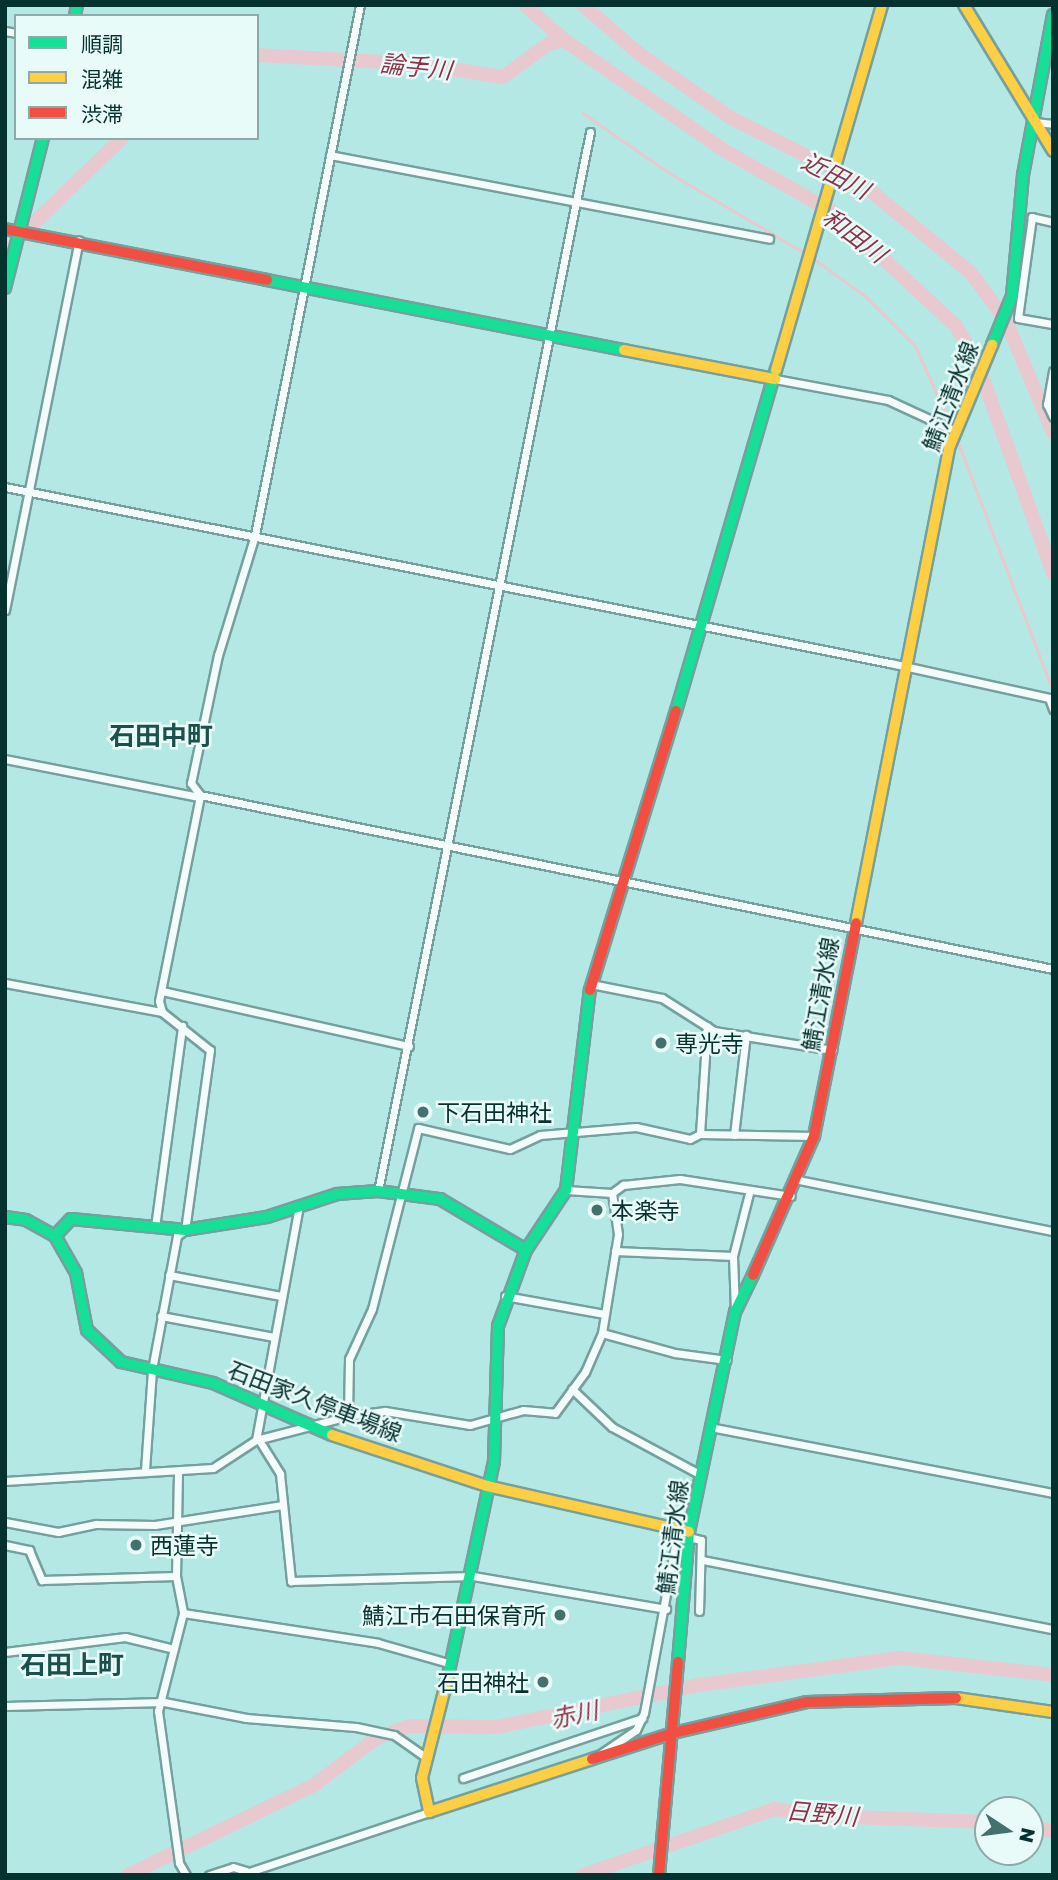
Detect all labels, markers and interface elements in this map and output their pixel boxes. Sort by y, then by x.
legend [14,14,259,140]
text: 順調 [81,31,123,57]
water label: 論手川 [379,48,453,84]
text: 混雑 [81,66,123,92]
text: 渋滞 [81,101,123,127]
water label: 近田川 [797,146,875,204]
water label: 和田川 [818,202,892,268]
street label: 鯖江清水線 [917,337,983,455]
district label: 石田中町 [109,720,213,752]
street label: 鯖江清水線 [796,935,844,1053]
place label: 専光寺 [675,1029,744,1057]
marker: 専光寺 [653,1035,669,1051]
place label: 下石田神社 [437,1098,552,1126]
marker: 下石田神社 [415,1104,431,1120]
place label: 本楽寺 [611,1196,680,1224]
marker: 本楽寺 [589,1202,605,1218]
street label: 石田家久停車場線 [224,1355,406,1447]
street label: 鯖江清水線 [651,1478,693,1596]
place label: 西蓮寺 [150,1531,219,1559]
marker: 西蓮寺 [128,1537,144,1553]
place label: 鯖江市石田保育所 [362,1601,546,1629]
marker: 鯖江市石田保育所 [552,1607,568,1623]
district label: 石田上町 [20,1649,124,1681]
place label: 石田神社 [437,1668,529,1696]
marker: 石田神社 [535,1674,551,1690]
water label: 赤川 [548,1695,600,1733]
water label: 日野川 [785,1796,859,1830]
north arrow [974,1796,1044,1866]
text: N [1015,1826,1041,1845]

